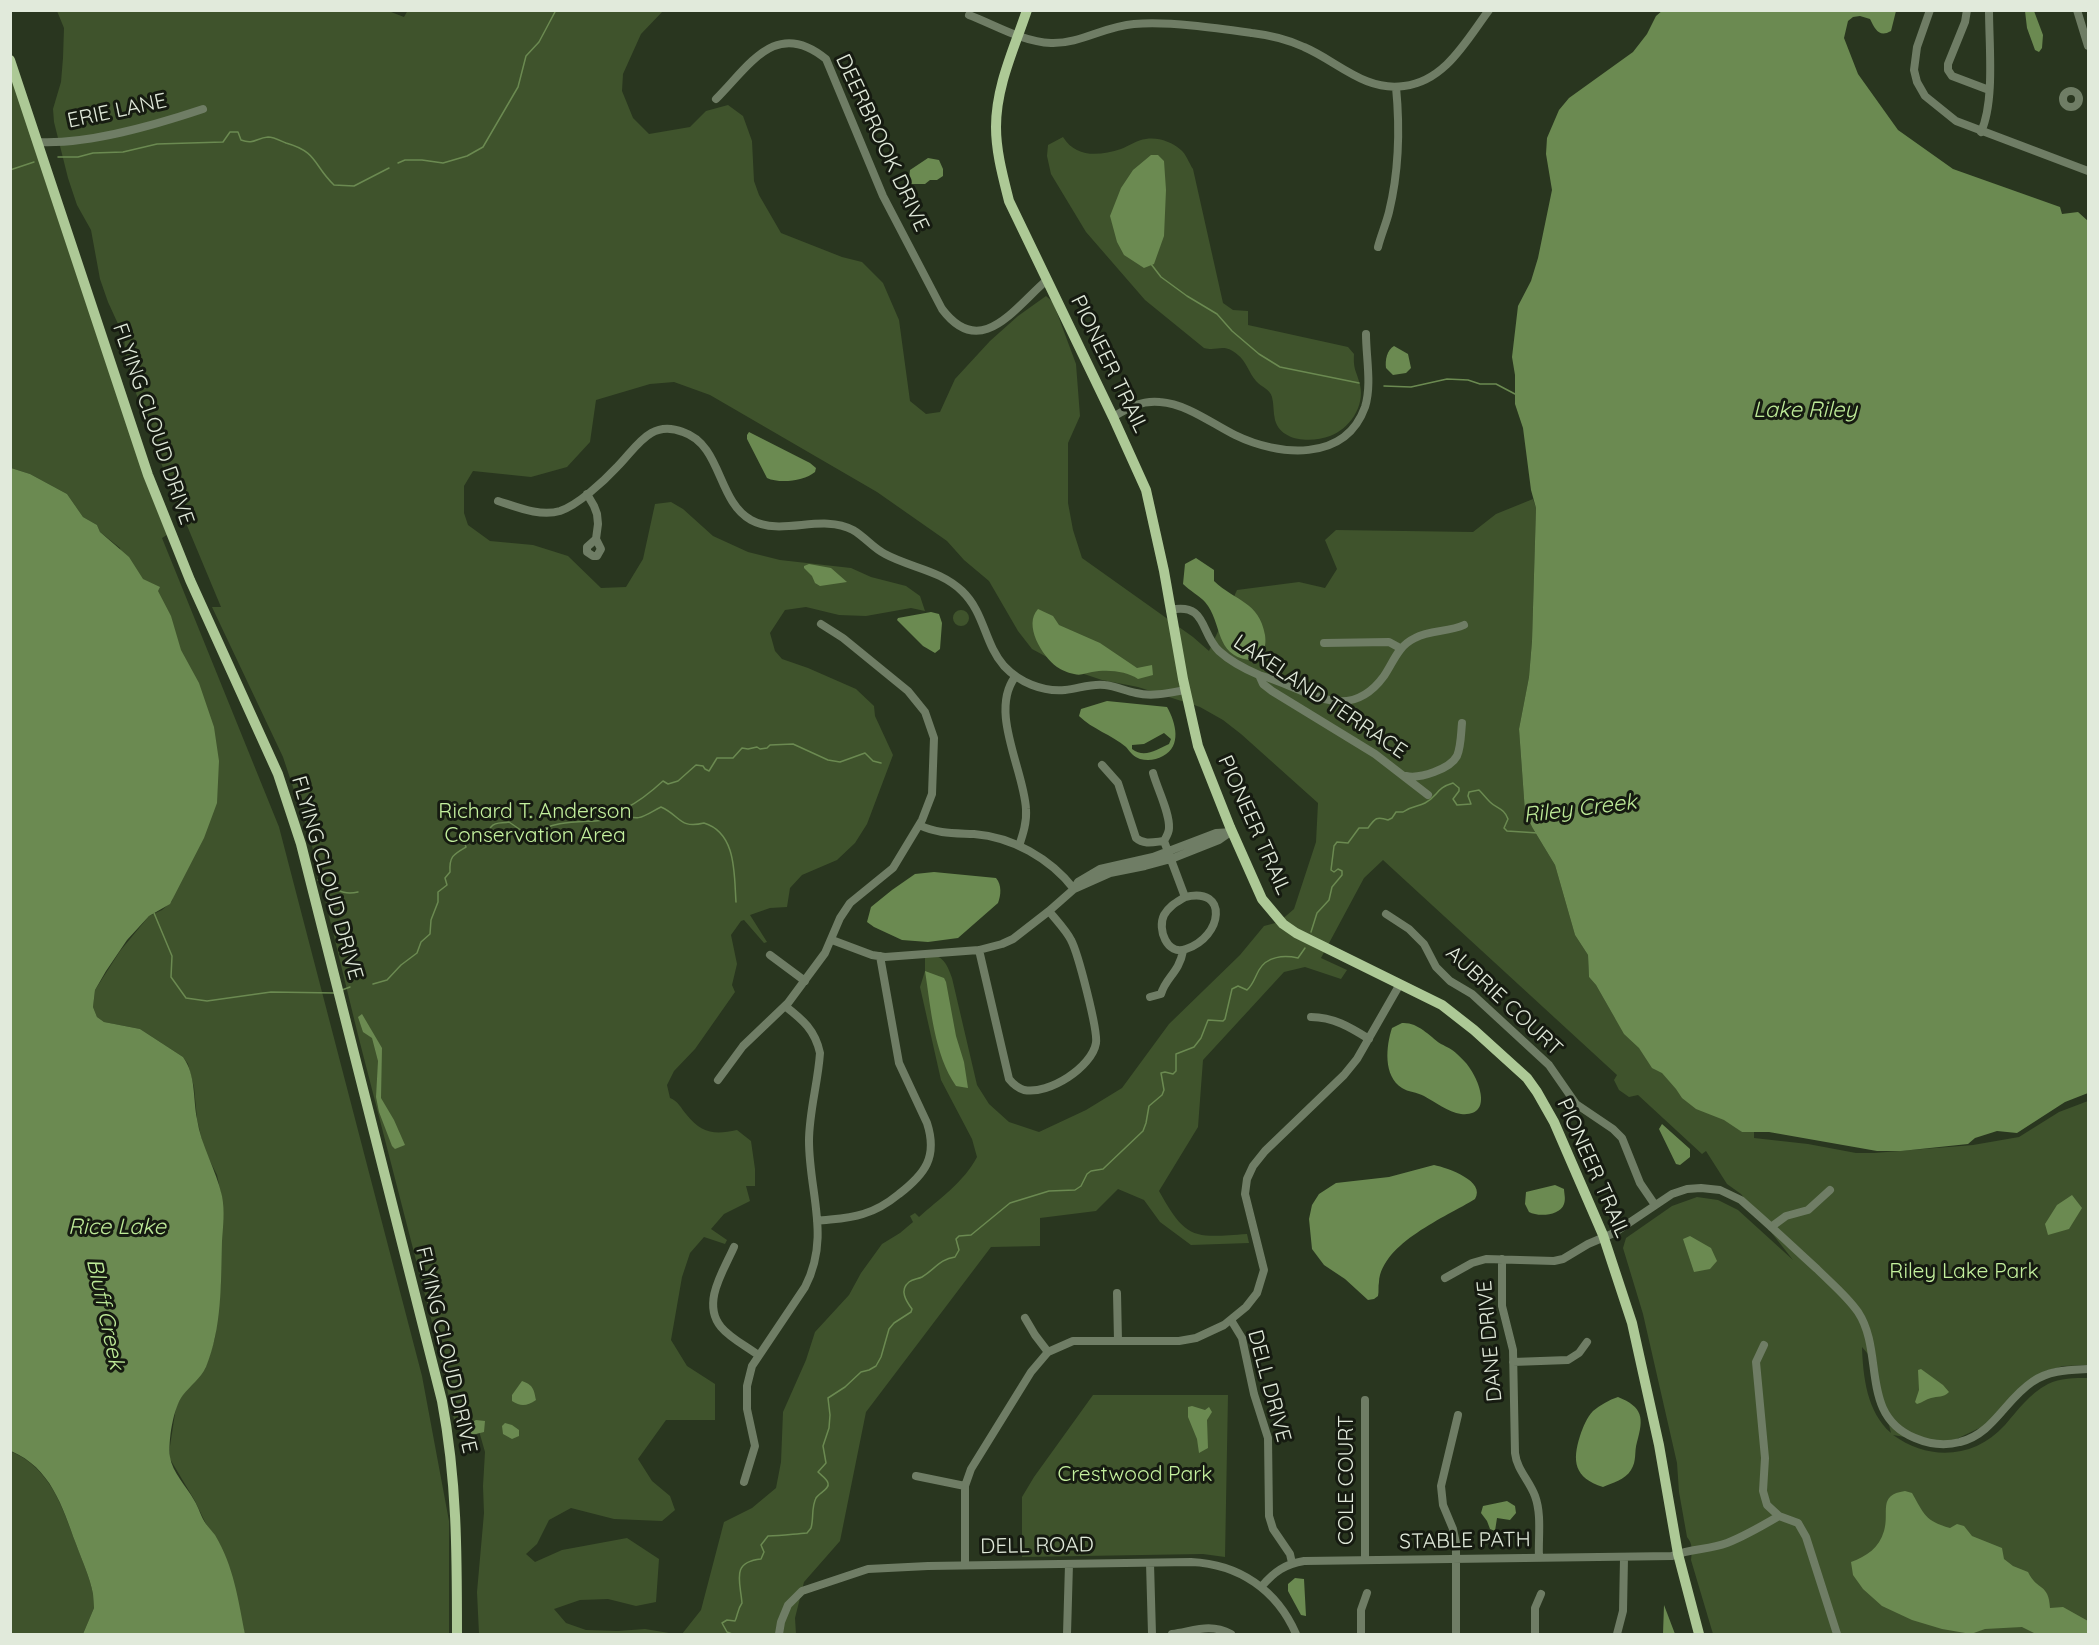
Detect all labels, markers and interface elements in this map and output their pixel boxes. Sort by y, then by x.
street label: DEERBROOK DRIVE [830,50,934,236]
street label: ERIE LANE [65,88,169,134]
street label: PIONEER TRAIL [1065,291,1153,437]
street label: FLYING CLOUD DRIVE [107,320,199,528]
water label: Lake Riley [1753,397,1857,423]
street label: LAKELAND TERRACE [1229,630,1411,764]
street label: PIONEER TRAIL [1212,752,1296,898]
street label: FLYING CLOUD DRIVE [286,773,368,983]
water label: Riley Creek [1522,789,1638,829]
park label: Richard T. Anderson Conservation Area [438,799,632,849]
street label: AUBRIE COURT [1440,941,1568,1061]
street label: PIONEER TRAIL [1551,1095,1635,1241]
water label: Rice Lake [68,1214,166,1240]
street label: FLYING CLOUD DRIVE [410,1244,482,1456]
water label: Bluff Creek [80,1256,130,1372]
park label: Riley Lake Park [1889,1259,2039,1285]
street label: DANE DRIVE [1472,1279,1508,1403]
street label: DELL DRIVE [1242,1327,1296,1445]
street label: COLE COURT [1334,1415,1360,1545]
park label: Crestwood Park [1057,1462,1213,1488]
street label: STABLE PATH [1399,1527,1531,1555]
street label: DELL ROAD [980,1532,1094,1560]

